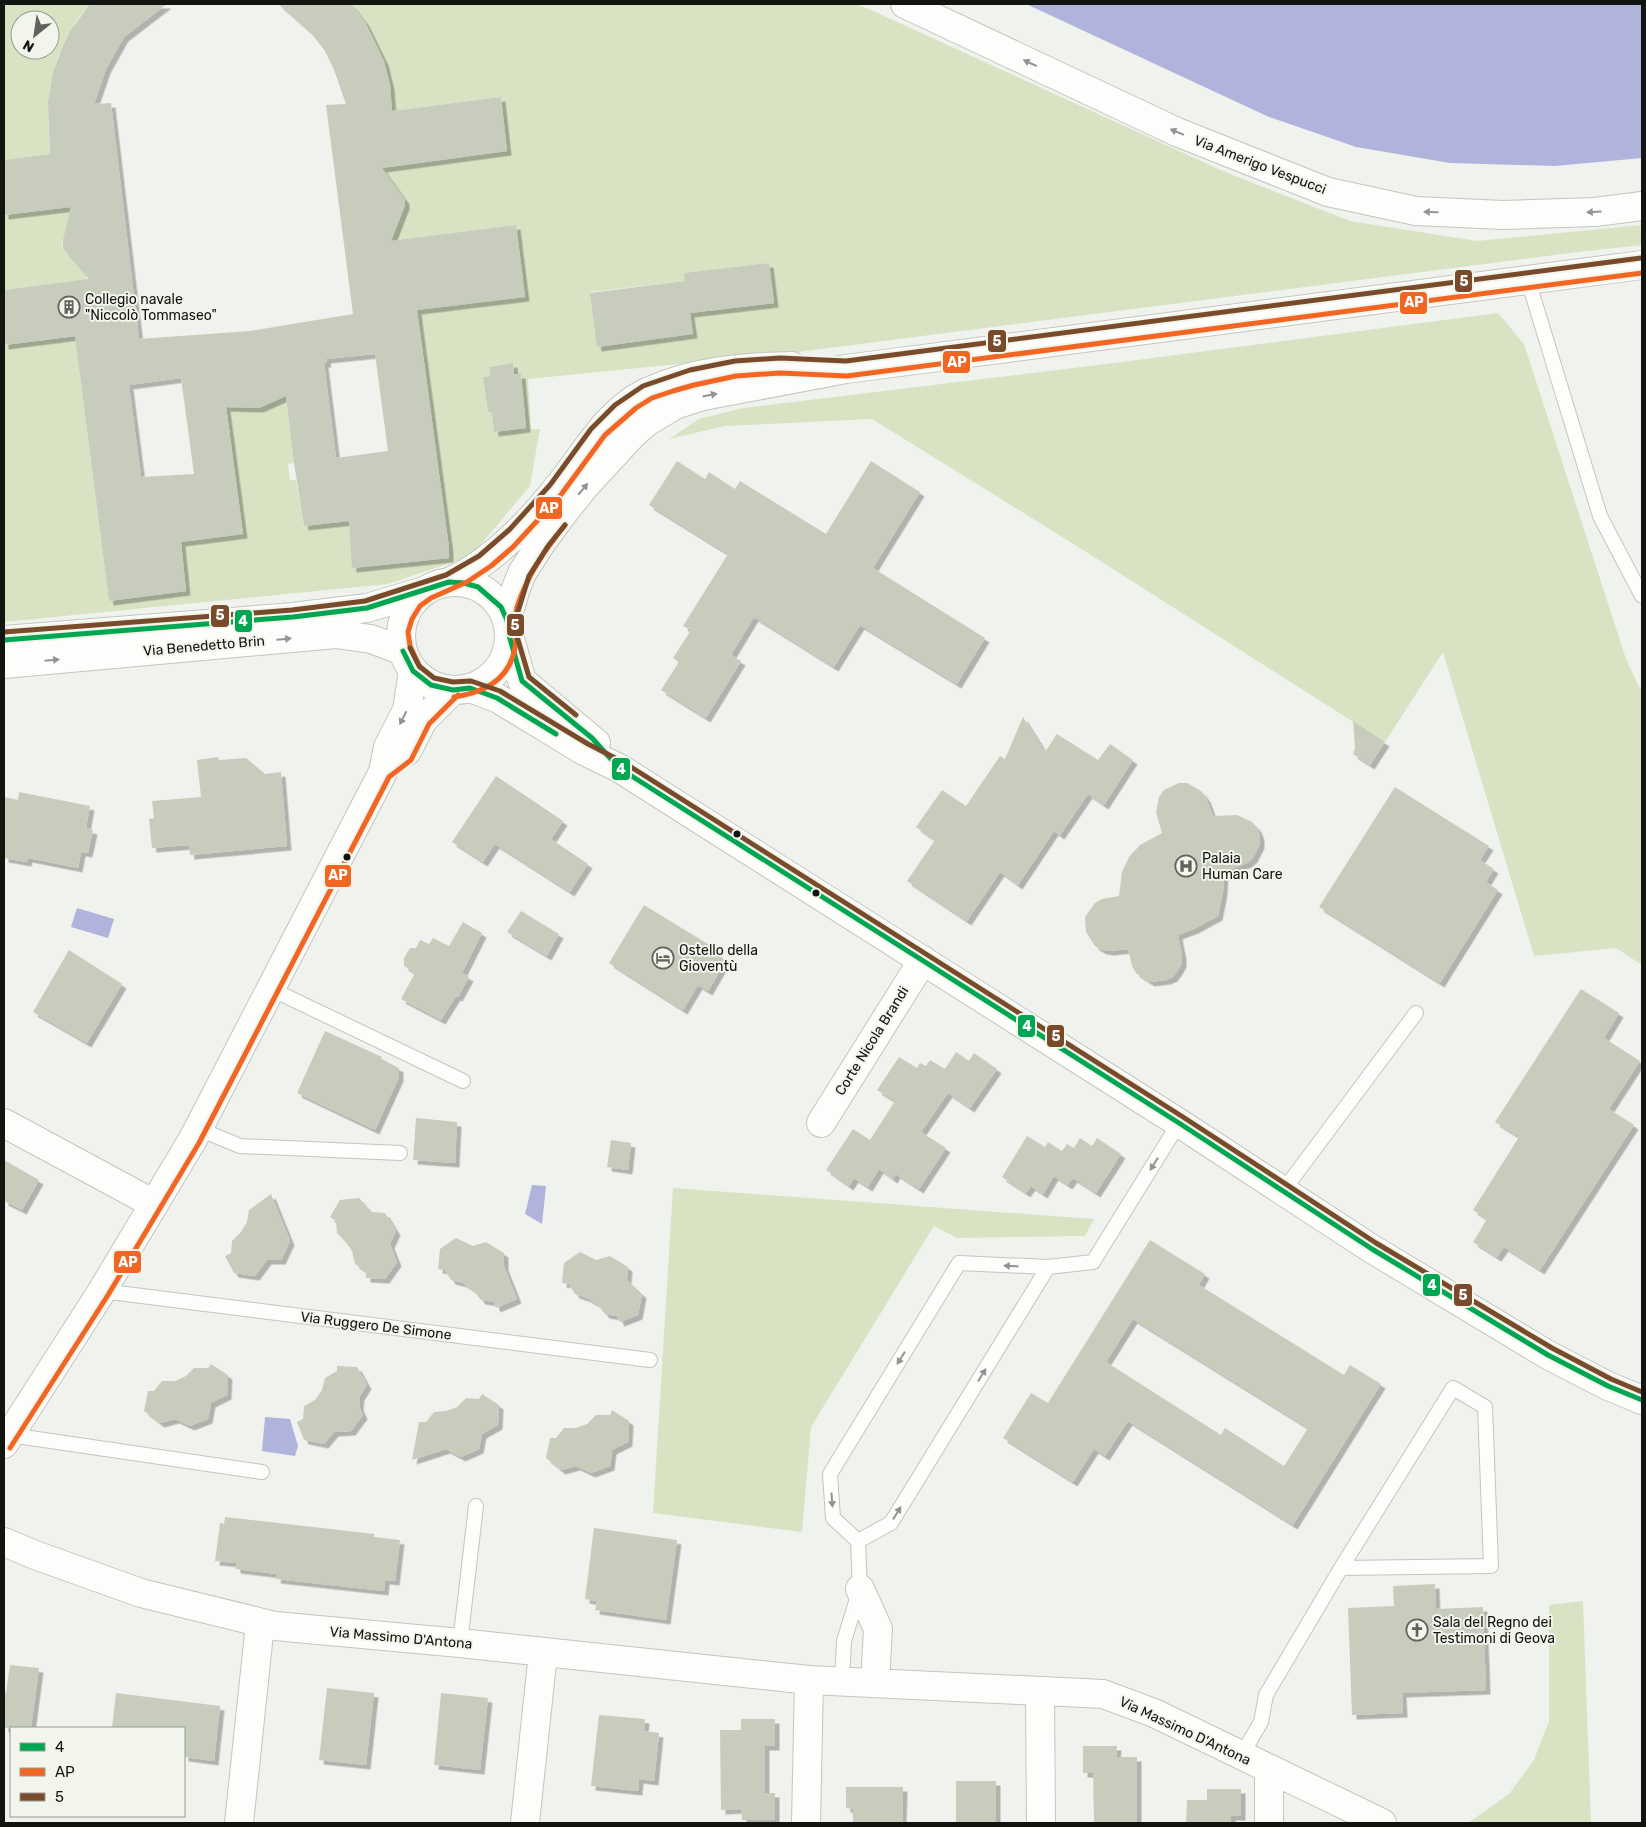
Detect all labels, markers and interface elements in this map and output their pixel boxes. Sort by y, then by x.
north arrow [10,10,60,60]
text: N [20,36,37,56]
one-way arrow [1023,59,1037,67]
one-way arrow [1170,128,1184,136]
street label: Via Amerigo Vespucci [1192,132,1328,198]
one-way arrow [1423,208,1439,216]
one-way arrow [1586,208,1602,216]
line badge: 5 [1454,269,1473,293]
text: 5 [1459,273,1469,290]
place label: Collegio navale "Niccolò Tommaseo" [85,291,217,324]
line badge: AP [1399,291,1428,315]
text: AP [1404,294,1424,311]
building icon: Collegio navale "Niccolò Tommaseo" [57,295,81,319]
line badge: 5 [987,329,1007,353]
text: 5 [992,333,1002,350]
line badge: AP [942,350,971,374]
text: AP [947,354,967,371]
one-way arrow [703,390,719,398]
one-way arrow [577,483,588,495]
line badge: AP [535,496,563,520]
text: AP [539,500,559,517]
line badge: 5 [210,604,230,628]
text: 5 [215,607,225,624]
line badge: 4 [234,609,253,633]
text: 4 [238,613,248,630]
line badge: 5 [506,613,525,637]
text: 5 [510,617,520,634]
street label: Via Benedetto Brin [142,632,266,660]
one-way arrow [276,635,292,643]
one-way arrow [45,656,61,664]
one-way arrow [399,711,407,726]
line badge: 4 [611,757,631,781]
text: 4 [616,761,626,778]
unlabelled marker [732,829,742,839]
place label: Palaia Human Care [1202,850,1283,883]
unlabelled marker [342,852,352,862]
hospital icon: Palaia Human Care [1174,854,1198,878]
line badge: AP [324,864,352,888]
text: AP [328,867,348,884]
unlabelled marker [811,888,821,898]
place label: Ostello della Gioventù [679,942,758,975]
hotel icon: Ostello della Gioventù [651,946,675,970]
street label: Corte Nicola Brandi [832,983,912,1099]
line badge: 4 [1017,1014,1036,1038]
text: 4 [1022,1018,1032,1035]
line badge: 5 [1046,1024,1065,1048]
text: 5 [1051,1028,1061,1045]
one-way arrow [1149,1158,1158,1171]
line badge: AP [113,1250,142,1274]
text: AP [118,1254,138,1271]
one-way arrow [1003,1261,1019,1269]
line badge: 4 [1422,1273,1441,1297]
text: 4 [1427,1277,1437,1294]
line badge: 5 [1453,1283,1473,1307]
text: 5 [1458,1287,1468,1304]
street label: Via Ruggero De Simone [299,1308,453,1344]
one-way arrow [897,1351,906,1364]
one-way arrow [977,1368,987,1381]
one-way arrow [828,1492,836,1508]
one-way arrow [893,1507,902,1520]
place label: Sala del Regno dei Testimoni di Geova [1433,1614,1555,1647]
church icon: Sala del Regno dei Testimoni di Geova [1405,1618,1429,1642]
street label: Via Massimo D'Antona [329,1623,473,1653]
street label: Via Massimo D'Antona [1116,1693,1254,1769]
legend [10,1727,185,1817]
text: 4 [55,1738,64,1756]
text: AP [55,1763,75,1781]
text: 5 [55,1788,64,1806]

